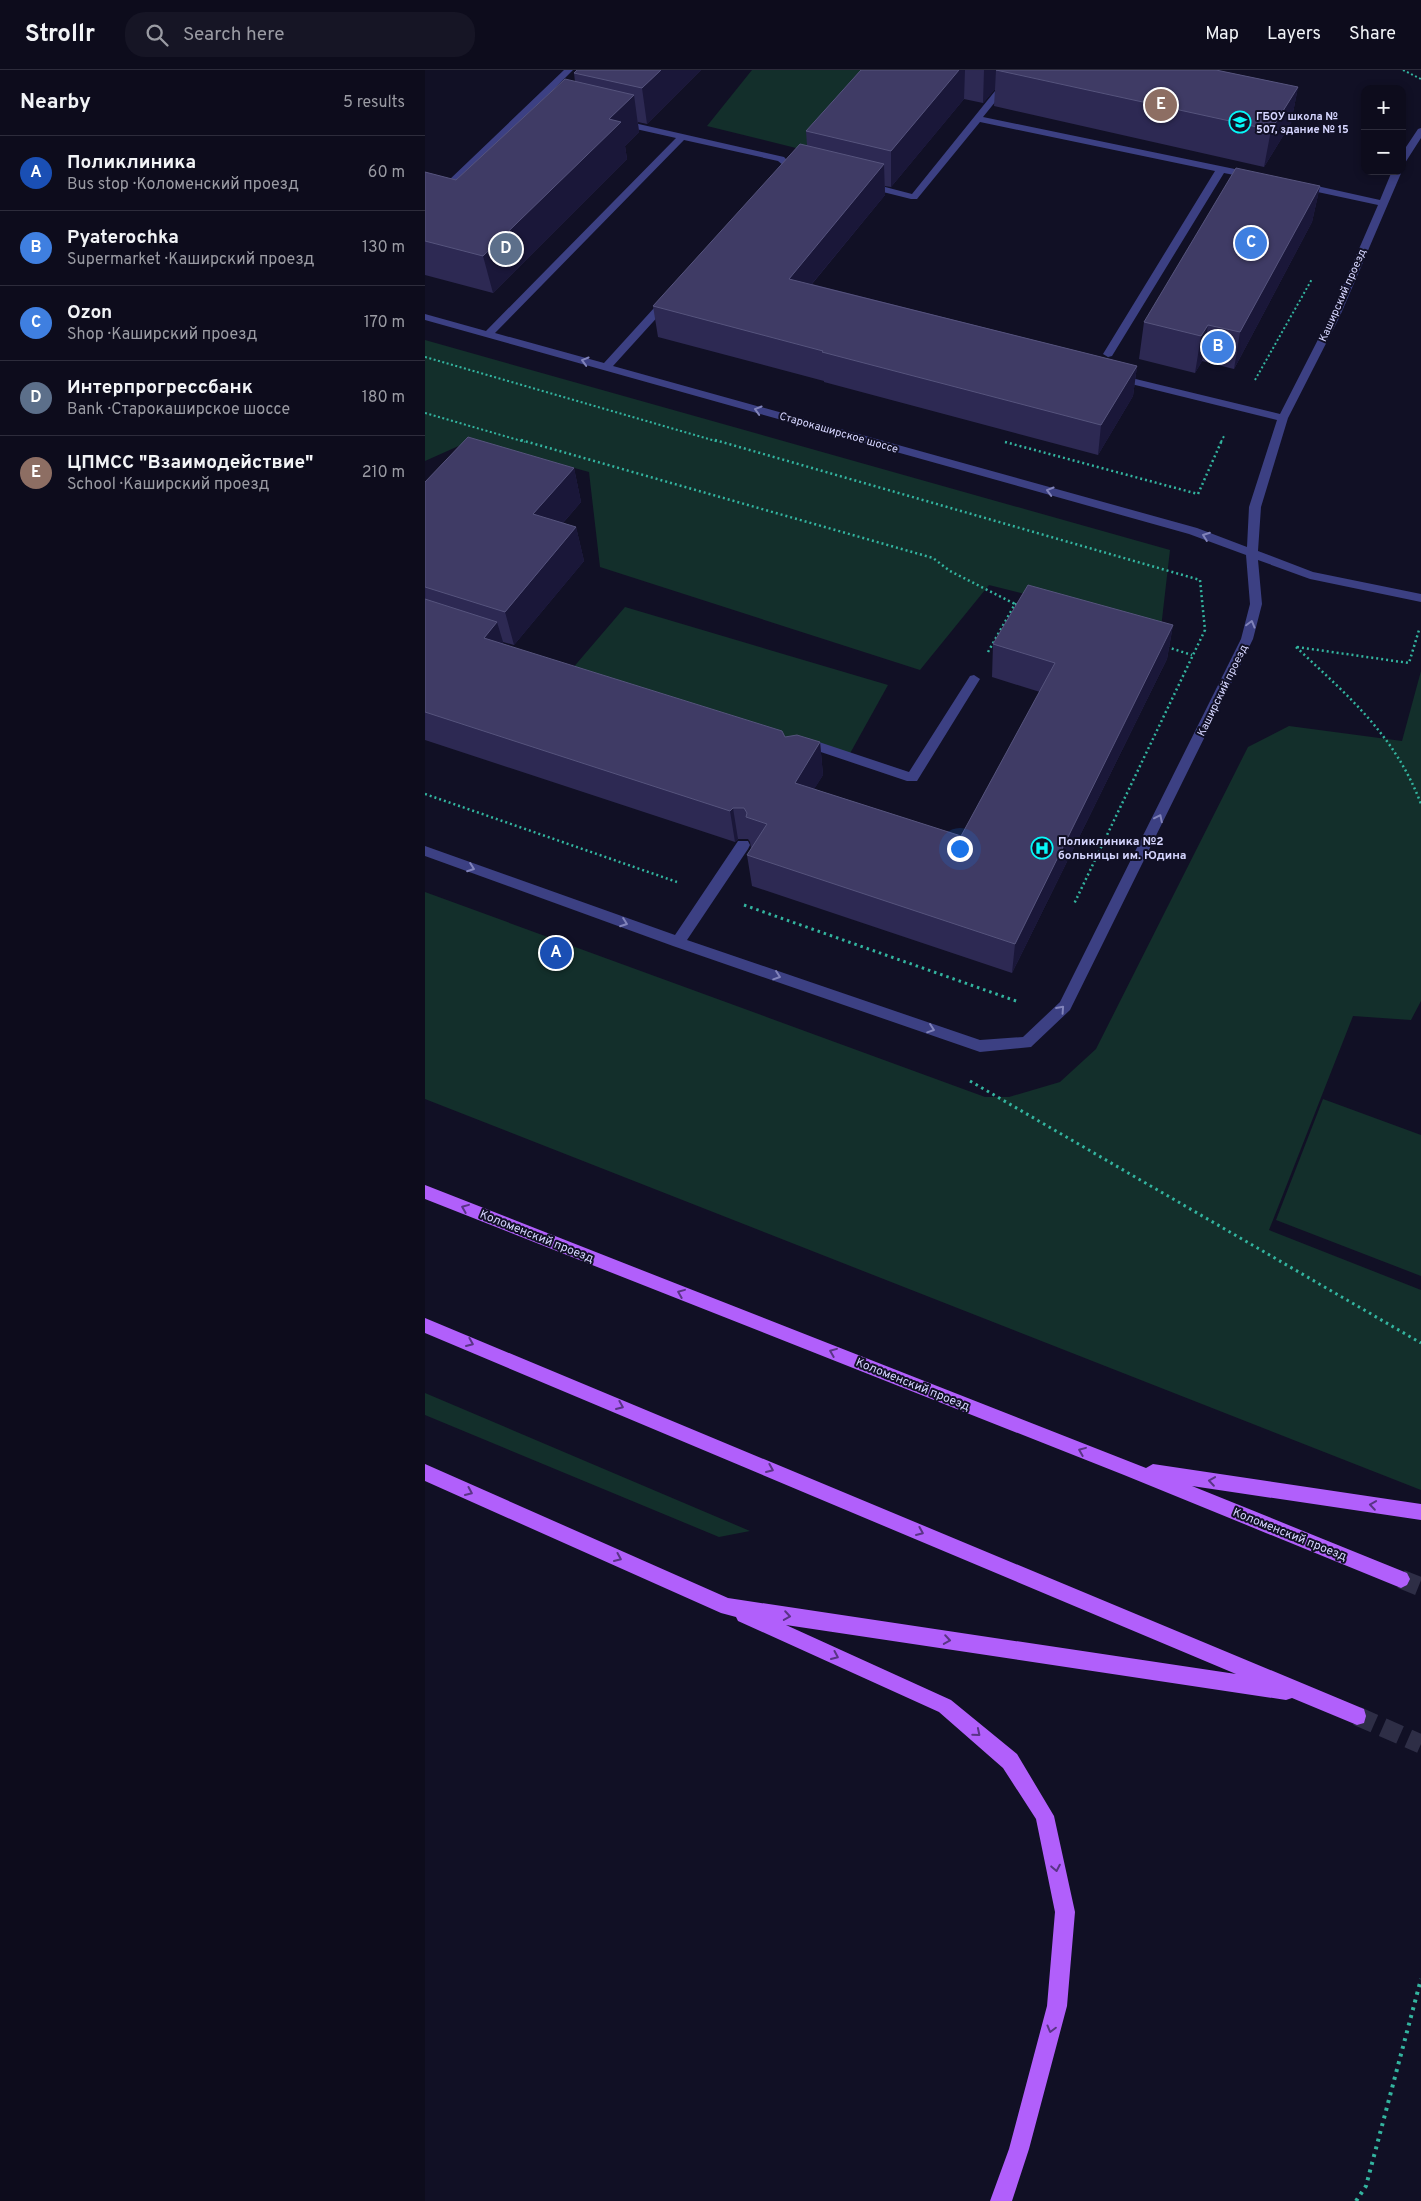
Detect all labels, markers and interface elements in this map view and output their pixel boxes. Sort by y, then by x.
search box [125,12,475,57]
text: Strollr [25,20,95,50]
icon: search [143,21,171,49]
text: Search here [183,23,284,47]
text: Map [1205,23,1239,46]
text: Layers [1267,23,1321,46]
text: Share [1349,23,1396,46]
map controls [1361,85,1406,175]
button: + [1361,85,1406,130]
pin: E [1145,86,1177,124]
text: Nearby [20,89,91,116]
text: 5 results [343,93,405,113]
school or university icon: ГБОУ школа № 507, здание № 15 [1228,110,1252,134]
place label: ГБОУ школа № 507, здание № 15 [1256,110,1349,137]
button: − [1361,130,1406,175]
text: Поликлиника [67,151,196,175]
text: A [30,163,42,183]
text: 60 m [368,163,405,183]
text: Bus stop · Коломенский проезд [67,175,299,195]
pin: C [1235,224,1267,262]
text: Pyaterochka [67,226,179,250]
pin: D [490,230,522,268]
text: B [30,238,42,258]
text: 130 m [362,238,405,258]
street label: Каширский проезд [1316,247,1370,344]
text: Supermarket · Каширский проезд [67,250,314,270]
text: Ozon [67,301,112,325]
text: C [31,313,41,333]
text: 170 m [364,313,405,333]
text: Shop · Каширский проезд [67,325,257,345]
pin: B [1202,328,1234,366]
one-way arrow [581,357,590,367]
text: Интерпрогрессбанк [67,376,253,400]
text: D [30,388,42,408]
text: 180 m [362,388,405,408]
text: Bank · Старокаширское шоссе [67,400,290,420]
one-way arrow [755,405,763,415]
street label: Старокаширское шоссе [778,409,900,457]
text: ЦПМСС "Взаимодействие" [67,451,313,475]
text: E [31,463,41,483]
text: 210 m [362,463,405,483]
text: School · Каширский проезд [67,475,269,495]
one-way arrow [1045,486,1054,497]
one-way arrow [1202,532,1211,542]
one-way arrow [1245,619,1256,628]
street label: Каширский проезд [1195,642,1251,739]
one-way arrow [1153,814,1163,823]
place label: Поликлиника №2 больницы им. Юдина [1058,834,1187,864]
your location [947,836,973,862]
hospital icon: Поликлиника №2 больницы им. Юдина [1030,836,1054,860]
one-way arrow [466,862,475,872]
one-way arrow [619,917,628,927]
pin: A [540,934,572,972]
one-way arrow [773,970,781,980]
one-way arrow [1055,1005,1064,1014]
one-way arrow [926,1023,935,1033]
one-way arrow [461,1203,470,1214]
street label: Коломенский проезд [477,1207,596,1267]
one-way arrow [678,1289,686,1299]
one-way arrow [465,1337,474,1348]
one-way arrow [829,1348,838,1359]
street label: Коломенский проезд [853,1355,972,1415]
one-way arrow [615,1400,624,1411]
one-way arrow [1078,1446,1086,1456]
one-way arrow [765,1463,774,1473]
one-way arrow [1208,1476,1216,1487]
one-way arrow [464,1485,473,1496]
one-way arrow [1368,1500,1376,1511]
street label: Коломенский проезд [1230,1505,1349,1565]
one-way arrow [915,1525,924,1536]
one-way arrow [613,1552,622,1563]
one-way arrow [783,1610,791,1621]
one-way arrow [944,1634,952,1645]
one-way arrow [830,1650,839,1660]
one-way arrow [971,1727,980,1736]
one-way arrow [1050,1864,1061,1873]
one-way arrow [1046,2024,1056,2032]

